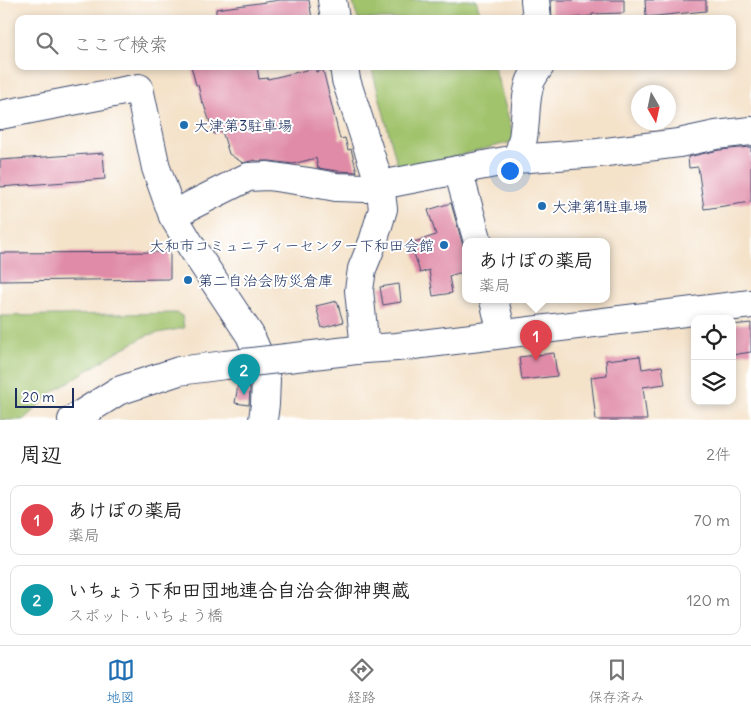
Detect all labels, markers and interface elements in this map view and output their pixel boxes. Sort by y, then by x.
search box [15,15,736,70]
icon: search [33,29,61,57]
text: ここで検索 [73,32,168,56]
north arrow [631,85,676,130]
place label: 大津第3駐車場 [194,116,293,135]
marker: 大津第3駐車場 [178,119,190,131]
your location [497,158,523,184]
place label: 大津第1駐車場 [552,197,648,216]
marker: 大津第1駐車場 [536,200,548,212]
place label: 大和市コミュニティーセンター下和田会館 [150,236,434,255]
popup [462,238,610,303]
marker: 大和市コミュニティーセンター下和田会館 [438,239,450,251]
text: あけぼの薬局 [479,248,593,272]
place label: 第二自治会防災倉庫 [198,271,333,290]
marker: 第二自治会防災倉庫 [182,274,194,286]
text: 薬局 [479,275,511,295]
map controls [691,315,736,405]
button: locate [691,315,736,360]
pin: 1 [520,320,552,361]
pin: 2 [228,354,260,395]
button: layers [691,360,736,405]
scale bar [15,385,74,408]
text: 20 m [22,388,55,406]
text: 周辺 [20,441,62,468]
text: 2件 [706,444,731,464]
text: あけぼの薬局 [68,498,183,522]
text: 1 [34,510,40,530]
text: 70 m [694,510,730,530]
text: 薬局 [68,525,100,545]
text: いちょう下和田団地連合自治会御神輿蔵 [68,578,410,602]
text: 2 [33,590,41,610]
text: 120 m [687,590,730,610]
text: スポット · いちょう橋 [68,605,223,625]
tab: 地図 [107,656,135,706]
tab: 経路 [348,656,376,706]
tab: 保存済み [589,656,645,706]

